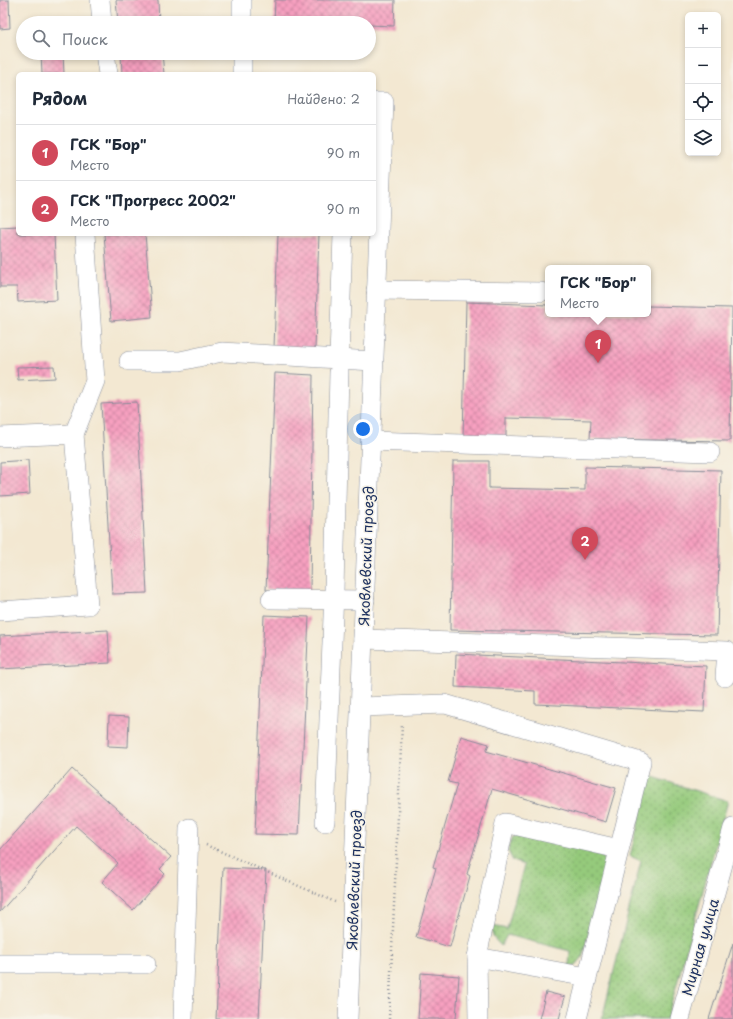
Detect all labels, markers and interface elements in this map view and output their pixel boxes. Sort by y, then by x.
map controls [685,12,721,156]
button: + [685,12,721,48]
search box [16,16,376,60]
icon: search [30,27,52,49]
text: Поиск [62,27,108,50]
button: − [685,48,721,84]
button: locate [685,84,721,120]
text: Рядом [32,85,87,111]
text: Найдено: 2 [287,89,360,108]
button: layers [685,120,721,156]
text: ГСК "Бор" [70,132,147,155]
text: 1 [42,143,48,162]
text: 90 m [327,143,360,162]
text: Место [70,155,110,174]
text: ГСК "Прогресс 2002" [70,188,236,211]
text: 2 [40,199,50,218]
text: 90 m [327,199,360,218]
text: Место [70,211,110,230]
popup [545,265,651,317]
text: ГСК "Бор" [560,270,636,293]
text: Место [560,293,599,312]
pin: 1 [585,330,611,363]
your location [353,419,373,439]
street label: Яковлевский проезд [353,485,379,627]
pin: 2 [572,527,598,560]
street label: Яковлевский проезд [341,809,367,951]
street label: Мирная улица [676,896,724,998]

